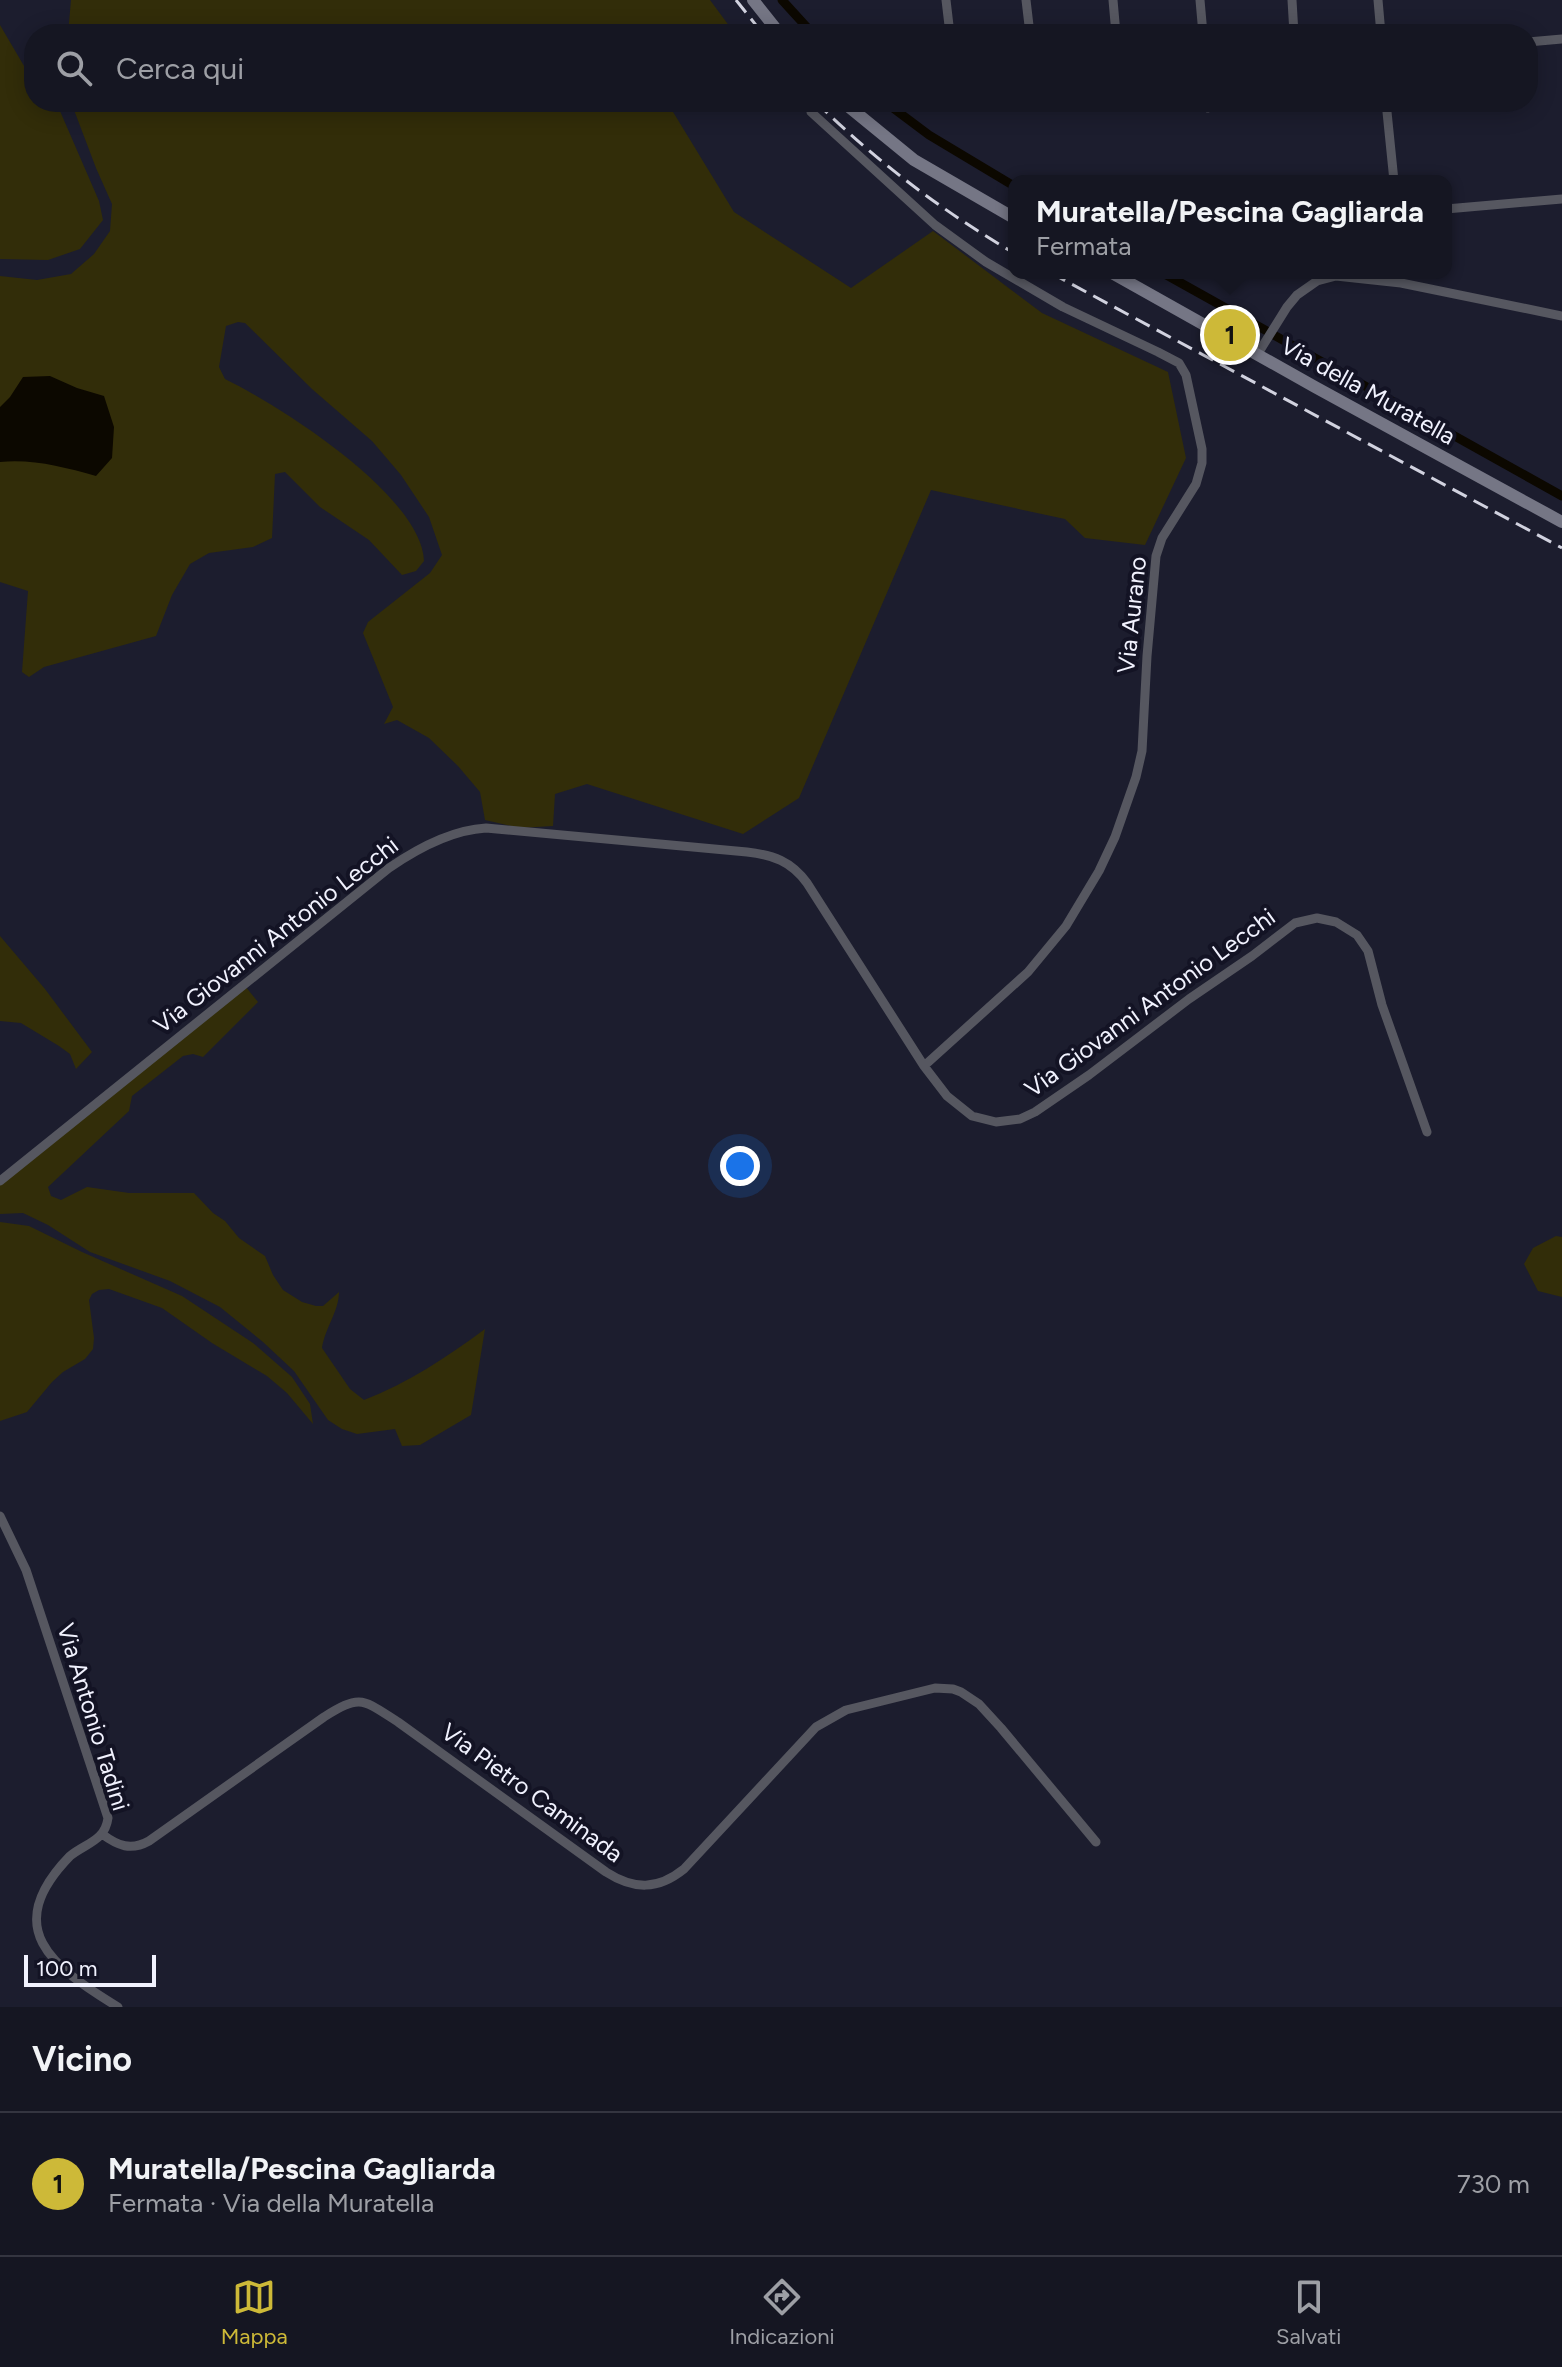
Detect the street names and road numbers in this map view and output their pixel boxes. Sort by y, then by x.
street label: Via della Muratella [1276,331,1461,451]
street label: Via Aurano [1111,555,1152,675]
street label: Via Giovanni Antonio Lecchi [148,830,404,1039]
street label: Via Giovanni Antonio Lecchi [1019,902,1281,1103]
street label: Via Antonio Tadini [51,1620,136,1814]
street label: Via Pietro Caminada [436,1717,629,1868]

